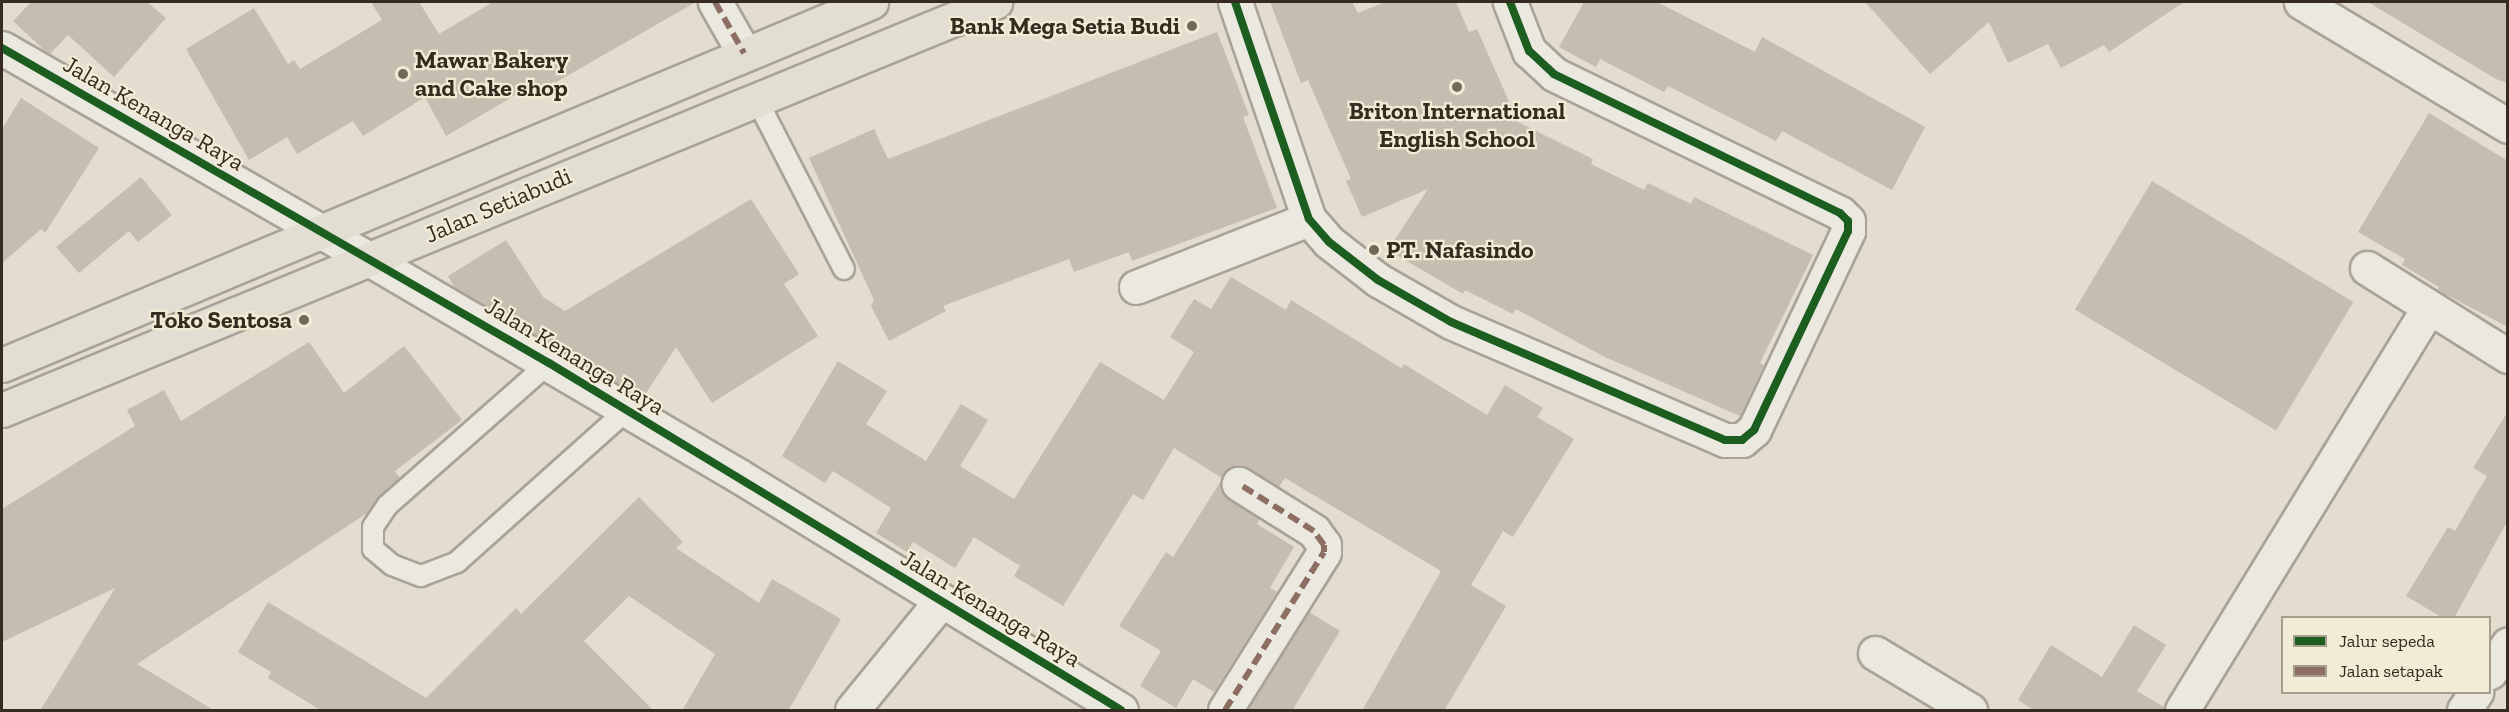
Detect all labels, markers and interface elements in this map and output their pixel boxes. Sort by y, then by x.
place label: Bank Mega Setia Budi [950,12,1180,40]
marker: Bank Mega Setia Budi [1185,19,1199,33]
place label: Mawar Bakery and Cake shop [415,46,569,102]
street label: Jalan Kenanga Raya [58,49,250,177]
marker: Mawar Bakery and Cake shop [396,67,410,81]
marker: Briton International English School [1450,80,1464,94]
place label: Briton International English School [1349,97,1565,153]
street label: Jalan Setiabudi [420,161,576,249]
place label: PT. Nafasindo [1386,236,1534,264]
marker: PT. Nafasindo [1367,243,1381,257]
street label: Jalan Kenanga Raya [480,291,670,421]
place label: Toko Sentosa [150,306,292,334]
marker: Toko Sentosa [297,313,311,327]
street label: Jalan Kenanga Raya [896,543,1086,673]
legend [2281,616,2491,694]
text: Jalur sepeda [2339,630,2435,652]
text: Jalan setapak [2339,660,2443,682]

